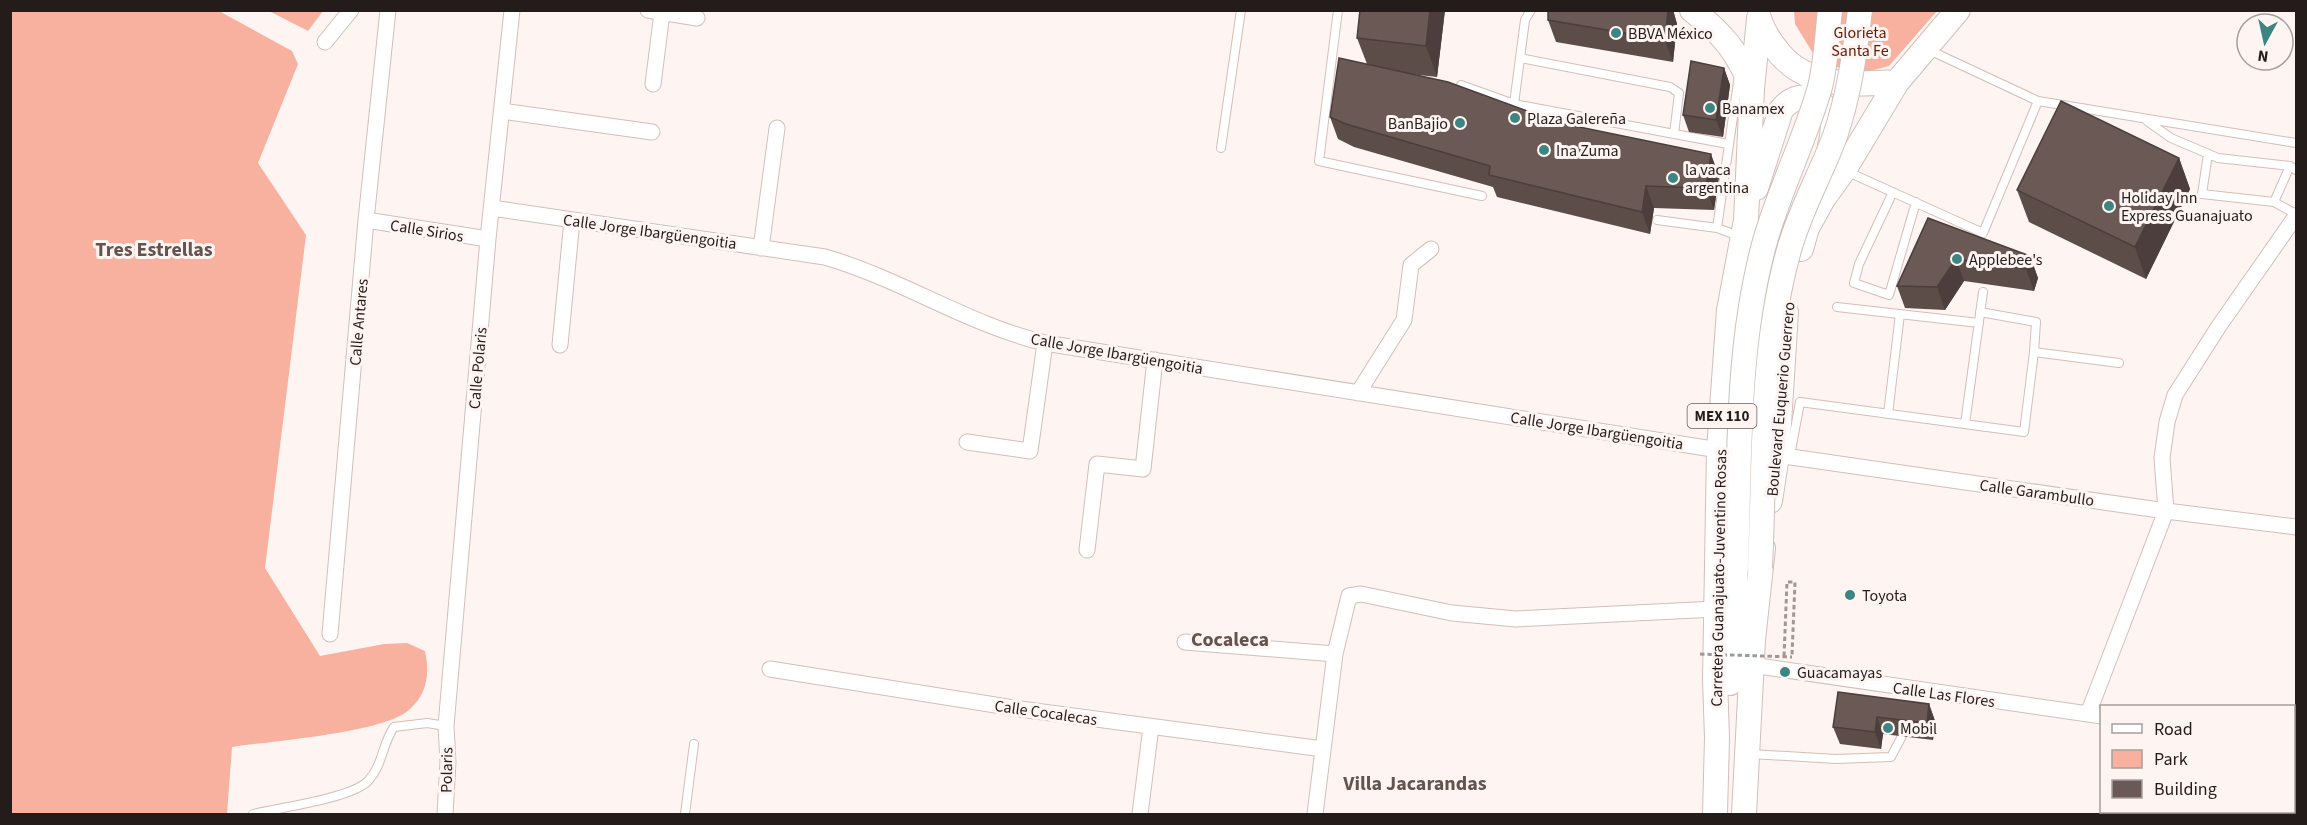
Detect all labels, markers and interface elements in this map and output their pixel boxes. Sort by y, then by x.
north arrow [2235,12,2295,72]
park label: Glorieta Santa Fe [1831,22,1889,62]
place label: BBVA México [1628,23,1713,45]
marker: BBVA México [1609,26,1623,40]
text: N [2256,44,2270,67]
place label: Banamex [1722,98,1785,120]
marker: Banamex [1703,101,1717,115]
place label: Plaza Galereña [1527,108,1626,130]
marker: Plaza Galereña [1508,111,1522,125]
place label: BanBajio [1388,113,1448,135]
marker: BanBajio [1453,116,1467,130]
place label: Ina Zuma [1556,140,1619,162]
marker: Ina Zuma [1537,143,1551,157]
place label: la vaca argentina [1685,159,1749,199]
marker: la vaca argentina [1666,171,1680,185]
place label: Holiday Inn Express Guanajuato [2121,187,2253,227]
marker: Holiday Inn Express Guanajuato [2102,199,2116,213]
street label: Calle Jorge Ibargüengoitia [562,209,738,255]
street label: Calle Sirios [389,214,465,248]
district label: Tres Estrellas [95,236,213,264]
place label: Applebee's [1969,249,2043,271]
marker: Applebee's [1950,252,1964,266]
street label: Calle Antares [344,277,374,366]
street label: Boulevard Euquerio Guerrero [1762,301,1800,497]
street label: Calle Polaris [463,326,493,410]
street label: Calle Jorge Ibargüengoitia [1029,328,1205,380]
road number: MEX 110 [1688,404,1756,428]
street label: Calle Jorge Ibargüengoitia [1509,406,1685,456]
street label: Carretera Guanajuato-Juventino Rosas [1706,449,1732,707]
street label: Calle Garambullo [1978,474,2095,512]
place label: Toyota [1862,585,1907,607]
marker: Toyota [1843,588,1857,602]
district label: Cocaleca [1191,626,1269,654]
place label: Guacamayas [1797,662,1882,684]
marker: Guacamayas [1778,665,1792,679]
street label: Calle Las Flores [1891,677,1997,713]
street label: Calle Cocalecas [993,695,1099,731]
legend [2100,705,2295,813]
text: Road [2154,717,2193,742]
place label: Mobil [1900,718,1937,740]
marker: Mobil [1881,721,1895,735]
street label: Polaris [436,747,458,793]
text: Park [2154,747,2188,772]
district label: Villa Jacarandas [1342,770,1487,798]
text: Building [2154,777,2217,802]

